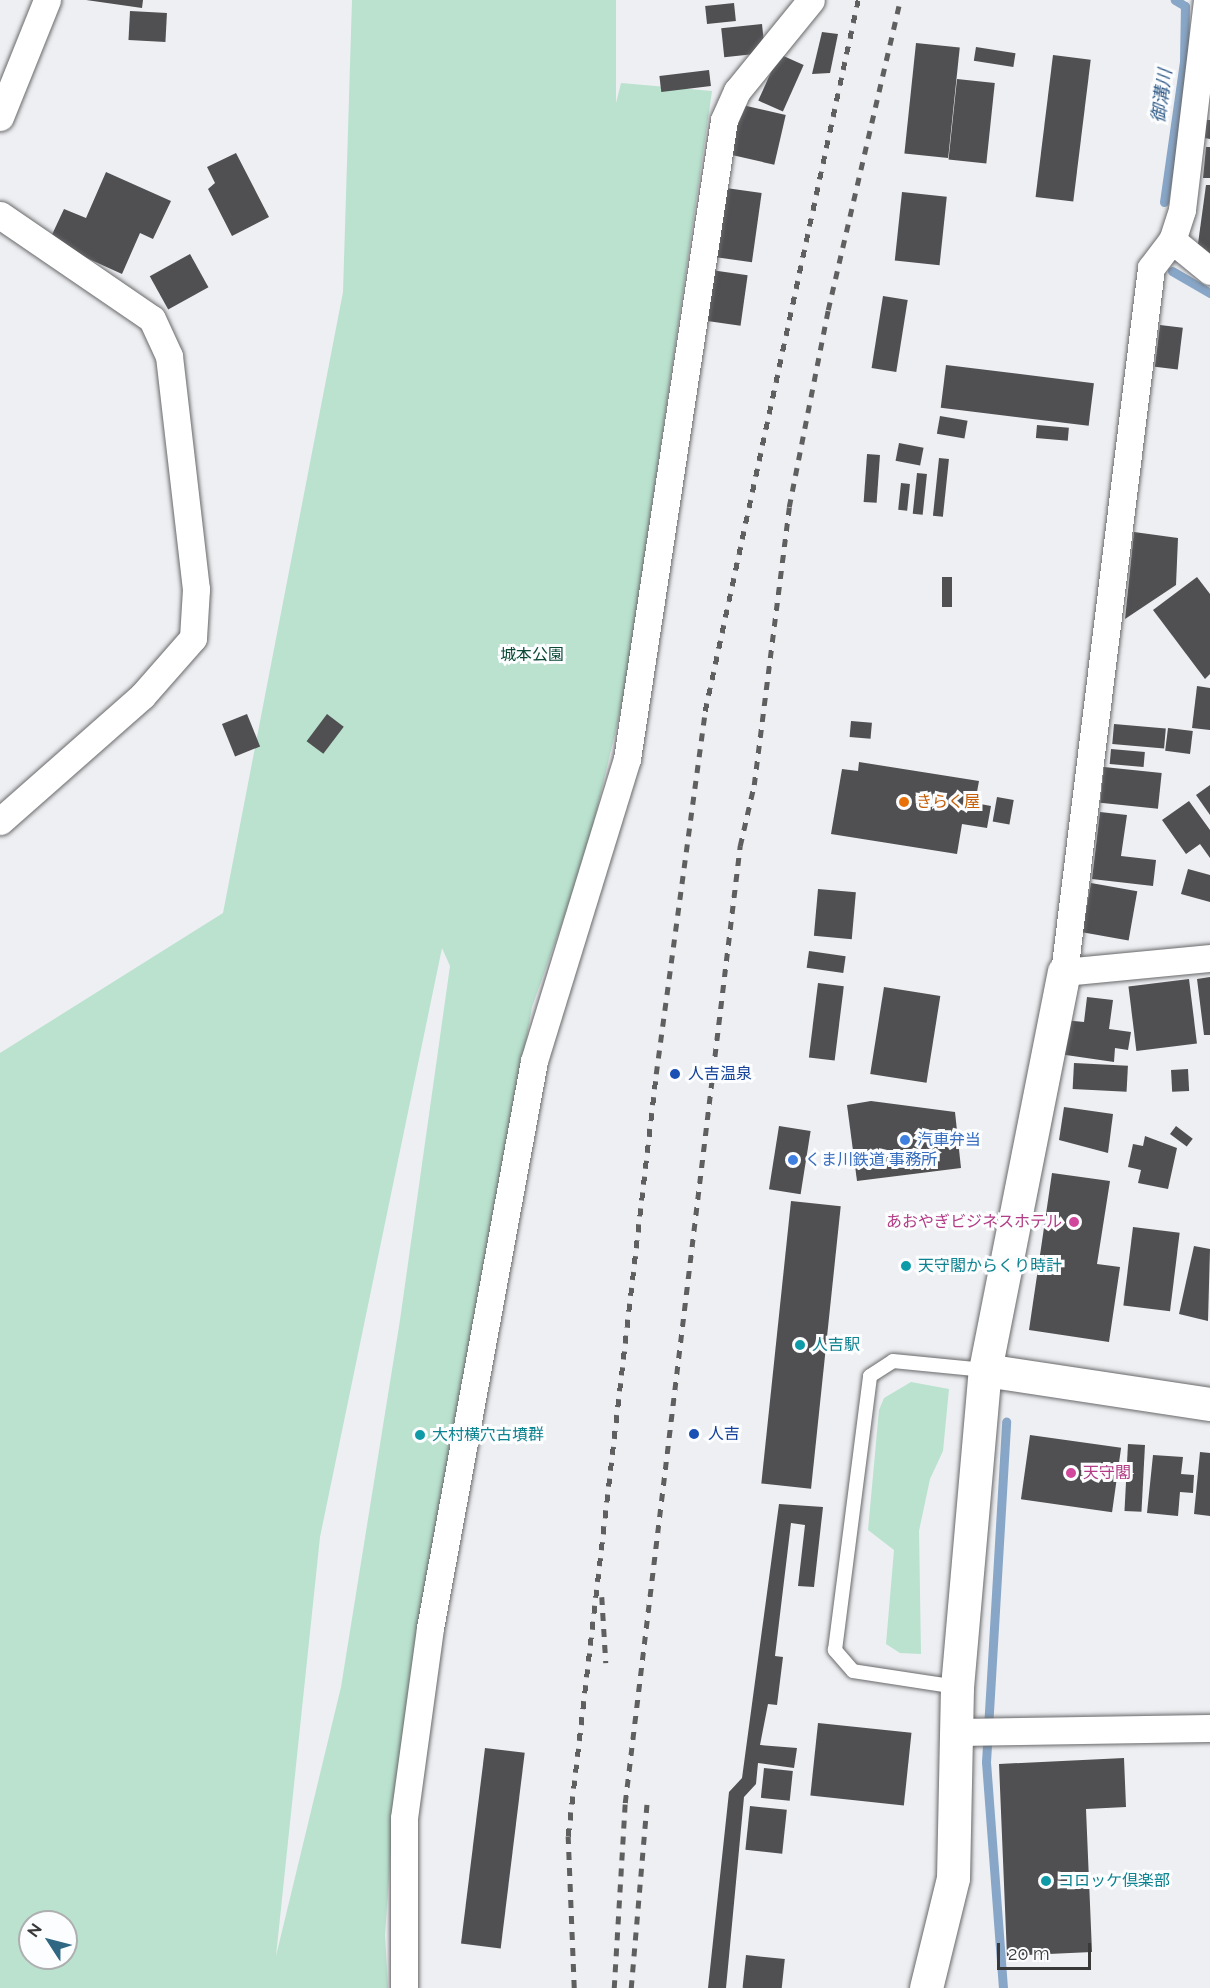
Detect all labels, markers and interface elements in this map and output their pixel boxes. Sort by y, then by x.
water label: 御溝川 [1148,68,1176,124]
park label: 城本公園 [500,645,564,665]
place label: きらく屋 [916,792,980,812]
marker: きらく屋 [897,795,911,809]
place label: 人吉温泉 [688,1064,752,1084]
marker: 人吉温泉 [666,1065,684,1083]
place label: 汽車弁当 [917,1130,981,1150]
marker: 汽車弁当 [898,1133,912,1147]
place label: くま川鉄道 事務所 [805,1150,937,1170]
marker: くま川鉄道 事務所 [786,1153,800,1167]
place label: あおやぎビジネスホテル [886,1212,1062,1232]
marker: あおやぎビジネスホテル [1067,1215,1081,1229]
place label: 天守閣からくり時計 [918,1256,1062,1276]
marker: 天守閣からくり時計 [899,1259,913,1273]
place label: 人吉駅 [812,1335,860,1355]
marker: 人吉駅 [793,1338,807,1352]
place label: 人吉 [708,1424,740,1444]
place label: 大村横穴古墳群 [432,1425,544,1445]
marker: 人吉 [685,1425,703,1443]
marker: 大村横穴古墳群 [413,1428,427,1442]
place label: 天守閣 [1083,1463,1131,1483]
marker: 天守閣 [1064,1466,1078,1480]
place label: コロッケ倶楽部 [1058,1871,1170,1891]
marker: コロッケ倶楽部 [1039,1874,1053,1888]
north arrow [18,1910,78,1970]
text: N [23,1920,46,1941]
scale bar [1000,1931,1094,1969]
text: 20 m [1008,1943,1050,1964]

